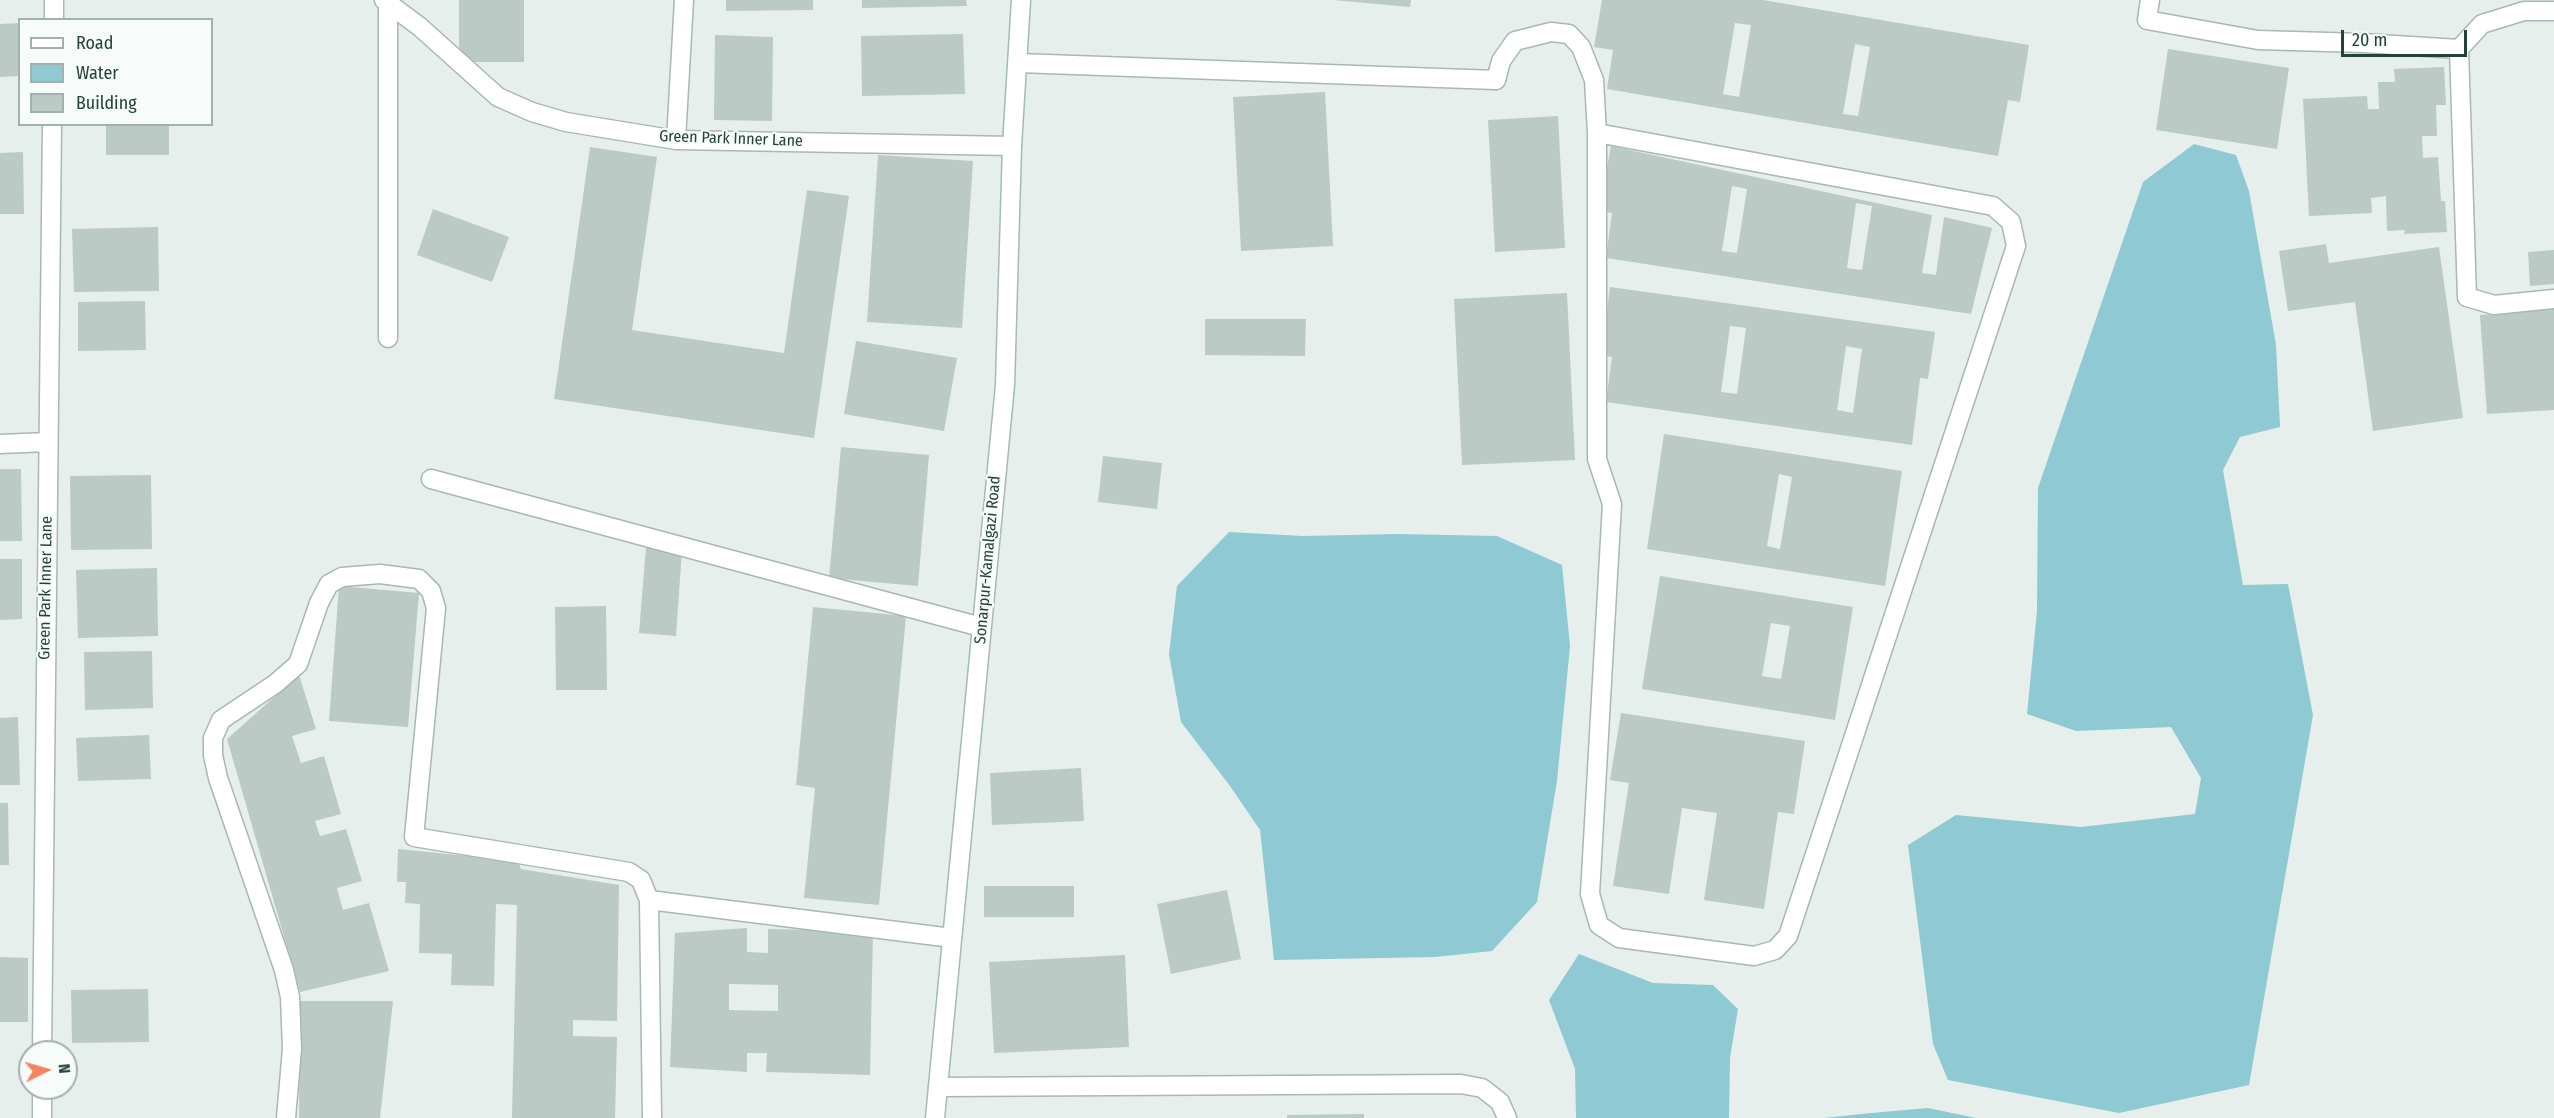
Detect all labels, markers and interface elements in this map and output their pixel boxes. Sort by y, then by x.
legend [18,18,213,126]
scale bar [2344,18,2470,56]
text: 20 m [2352,29,2387,51]
text: Road [76,32,113,54]
text: Water [76,62,119,84]
text: Building [76,92,137,114]
street label: Green Park Inner Lane [659,127,803,151]
street label: Sonarpur-Kamalgazi Road [971,475,1005,645]
street label: Green Park Inner Lane [35,516,57,660]
north arrow [18,1040,78,1100]
text: N [55,1063,74,1074]

